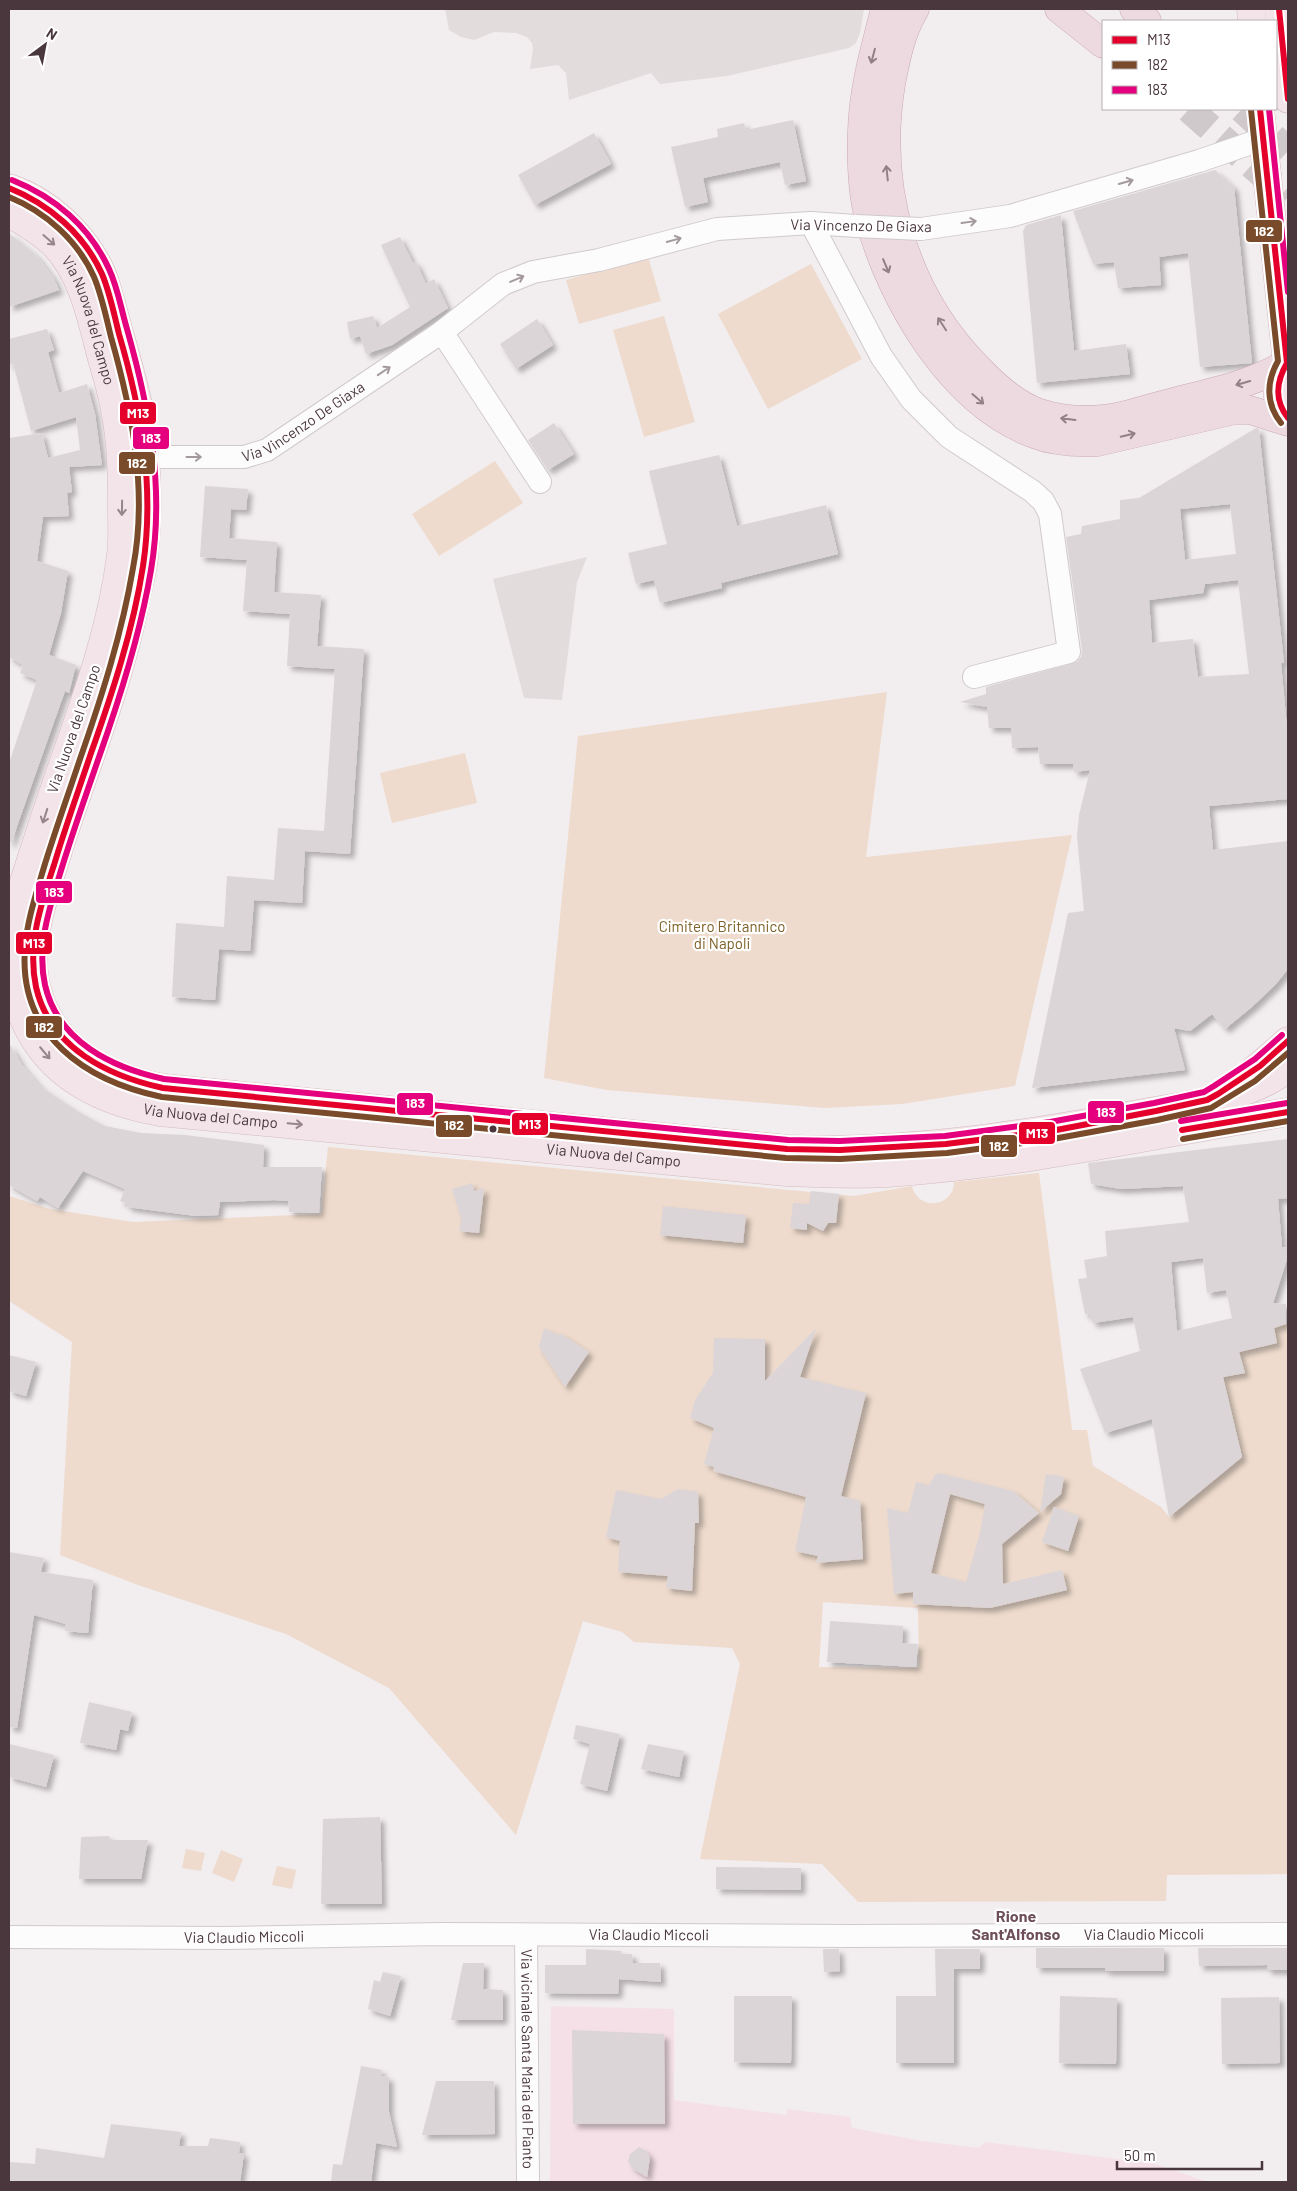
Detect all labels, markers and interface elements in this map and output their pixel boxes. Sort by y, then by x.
north arrow [20,20,70,70]
legend [1102,20,1277,110]
text: N [44,24,61,43]
text: M13 [1147,30,1171,48]
one-way arrow [868,47,877,63]
text: 182 [1147,55,1168,73]
text: 183 [1147,80,1168,98]
one-way arrow [882,166,892,182]
one-way arrow [1118,177,1134,186]
street label: Via Vincenzo De Giaxa [790,215,932,235]
one-way arrow [961,217,977,227]
line badge: 182 [1245,219,1283,243]
text: 182 [1254,222,1274,239]
one-way arrow [43,234,56,246]
one-way arrow [666,235,682,244]
street label: Via Nuova del Campo [59,252,119,387]
one-way arrow [883,259,892,274]
one-way arrow [509,273,524,283]
one-way arrow [937,317,948,331]
one-way arrow [377,366,391,376]
street label: Via Vincenzo De Giaxa [239,377,367,465]
one-way arrow [1236,379,1252,388]
one-way arrow [971,393,984,405]
line badge: M13 [119,401,157,425]
text: M13 [127,404,149,421]
one-way arrow [1060,414,1076,424]
line badge: 183 [132,426,170,450]
text: 183 [141,429,161,446]
one-way arrow [1120,430,1136,439]
line badge: 182 [118,451,156,475]
one-way arrow [186,452,202,462]
text: 182 [127,454,147,471]
one-way arrow [117,499,127,515]
street label: Via Nuova del Campo [43,662,104,795]
one-way arrow [39,808,49,824]
line badge: 183 [35,880,73,904]
text: 183 [44,883,64,900]
park label: Cimitero Britannico di Napoli [659,917,785,952]
line badge: M13 [15,931,53,955]
text: M13 [23,934,45,951]
line badge: 182 [25,1015,63,1039]
text: 182 [34,1018,54,1035]
one-way arrow [39,1047,51,1060]
line badge: 183 [396,1092,434,1116]
text: 183 [405,1094,425,1111]
street label: Via Nuova del Campo [142,1099,279,1131]
line badge: 183 [1087,1100,1125,1124]
text: 183 [1096,1103,1116,1120]
line badge: M13 [511,1112,549,1136]
line badge: 182 [435,1114,473,1138]
text: M13 [519,1115,541,1132]
text: 182 [444,1116,464,1133]
one-way arrow [286,1119,302,1129]
line badge: M13 [1018,1121,1056,1145]
unlabelled marker [488,1124,498,1134]
text: M13 [1026,1124,1048,1141]
line badge: 182 [980,1134,1018,1158]
text: 182 [989,1137,1009,1154]
street label: Via Nuova del Campo [546,1139,682,1170]
district label: Rione Sant'Alfonso [972,1906,1061,1943]
street label: Via Claudio Miccoli [1084,1924,1204,1943]
street label: Via Claudio Miccoli [589,1925,709,1943]
street label: Via Claudio Miccoli [184,1927,304,1946]
street label: Via vicinale Santa Maria del Pianto [518,1949,538,2169]
scale bar [1117,2138,1262,2170]
text: 50 m [1124,2146,1156,2164]

